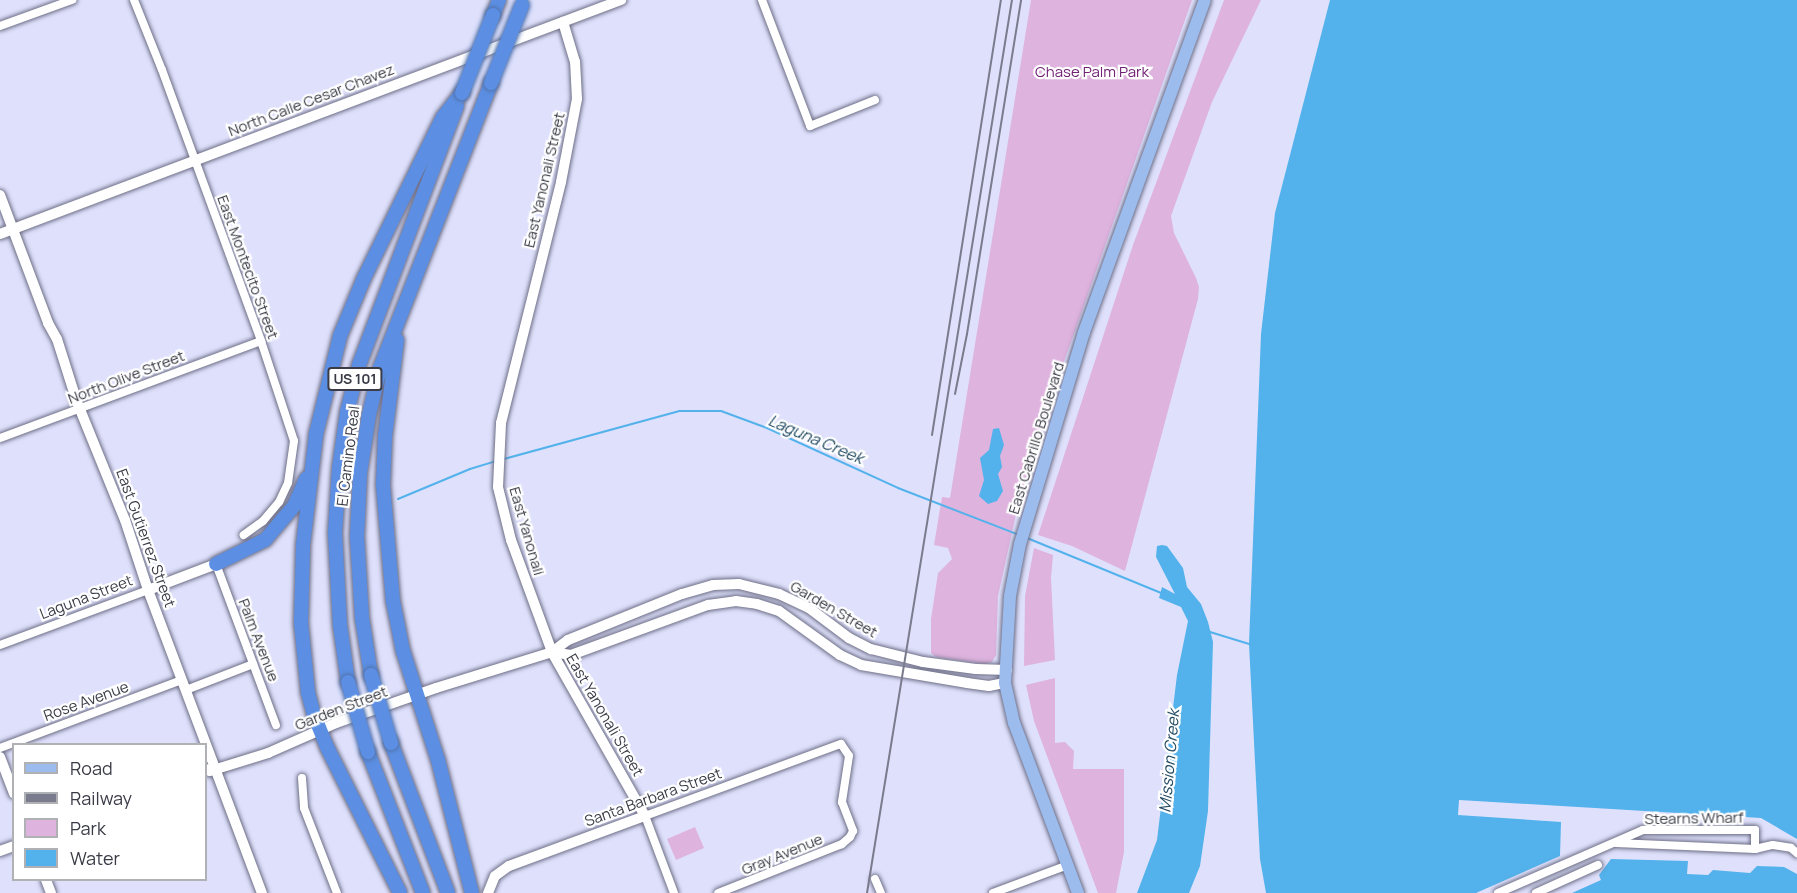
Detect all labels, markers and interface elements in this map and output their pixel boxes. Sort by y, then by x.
street label: North Calle Cesar Chavez [226,60,396,140]
park label: Chase Palm Park [1035,63,1149,81]
street label: East Yanonali Street [520,111,568,249]
street label: East Montecito Street [214,193,282,341]
street label: North Olive Street [65,346,187,408]
street label: East Cabrillo Boulevard [1004,360,1068,516]
road number: US 101 [326,368,384,390]
street label: El Camino Real [333,405,363,507]
water label: Laguna Creek [766,410,866,468]
street label: East Gutierrez Street [113,466,179,610]
street label: East Yanonali [506,485,548,577]
street label: Laguna Street [37,571,135,623]
street label: Garden Street [787,577,881,641]
street label: Palm Avenue [235,596,283,684]
street label: East Yanonali Street [563,651,647,779]
street label: Rose Avenue [41,677,131,725]
street label: Garden Street [292,682,390,734]
water label: Mission Creek [1155,709,1183,813]
legend [12,743,207,881]
text: Road [70,756,113,780]
street label: Santa Barbara Street [582,764,724,830]
text: Railway [70,786,132,810]
street label: Stearns Wharf [1644,808,1744,828]
text: Park [70,816,106,840]
street label: Gray Avenue [739,830,825,878]
text: Water [70,846,120,870]

